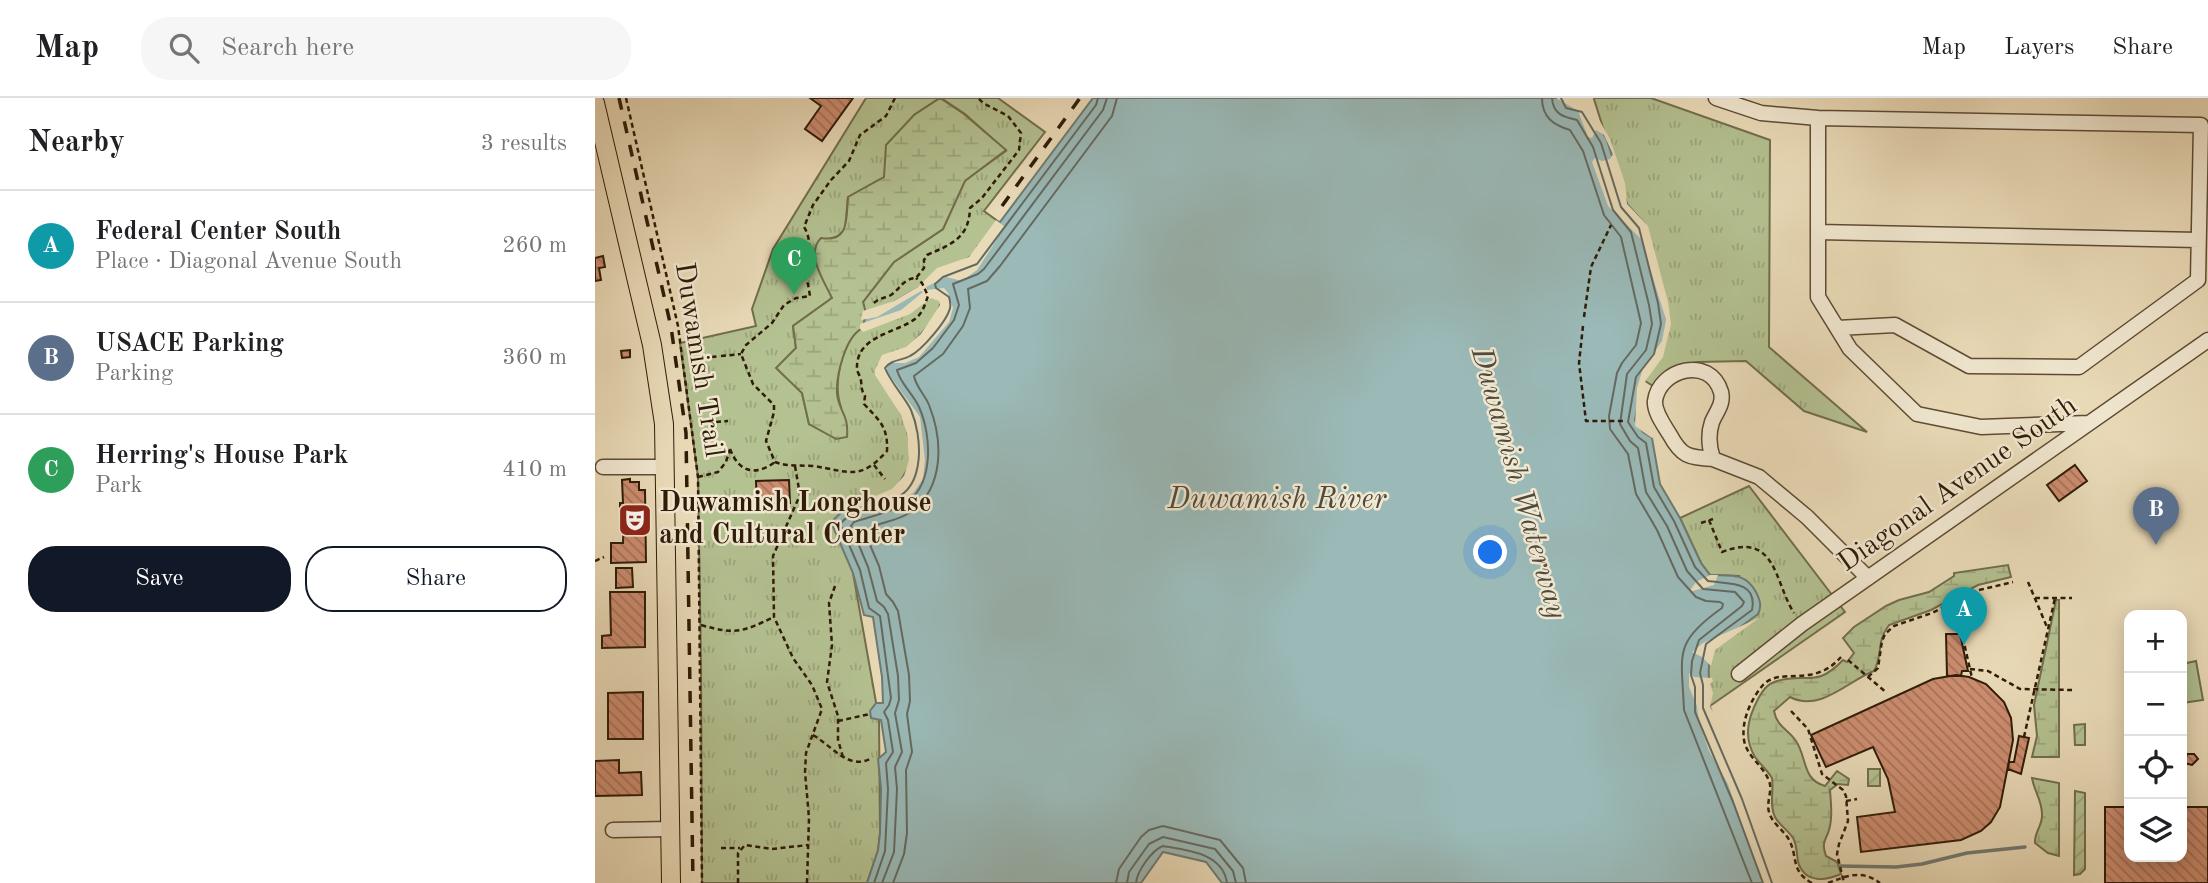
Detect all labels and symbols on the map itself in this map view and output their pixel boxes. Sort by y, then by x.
pin: C [771,237,817,295]
street label: Duwamish Trail [669,261,727,459]
water label: Duwamish Waterway [1465,343,1571,623]
street label: Diagonal Avenue South [1833,392,2083,578]
water label: Duwamish River [1167,485,1387,515]
pin: B [2133,487,2179,545]
place label: Duwamish Longhouse and Cultural Center [659,490,932,550]
theatre icon: Duwamish Longhouse and Cultural Center [616,501,654,539]
your location [1473,535,1507,569]
pin: A [1941,587,1987,645]

